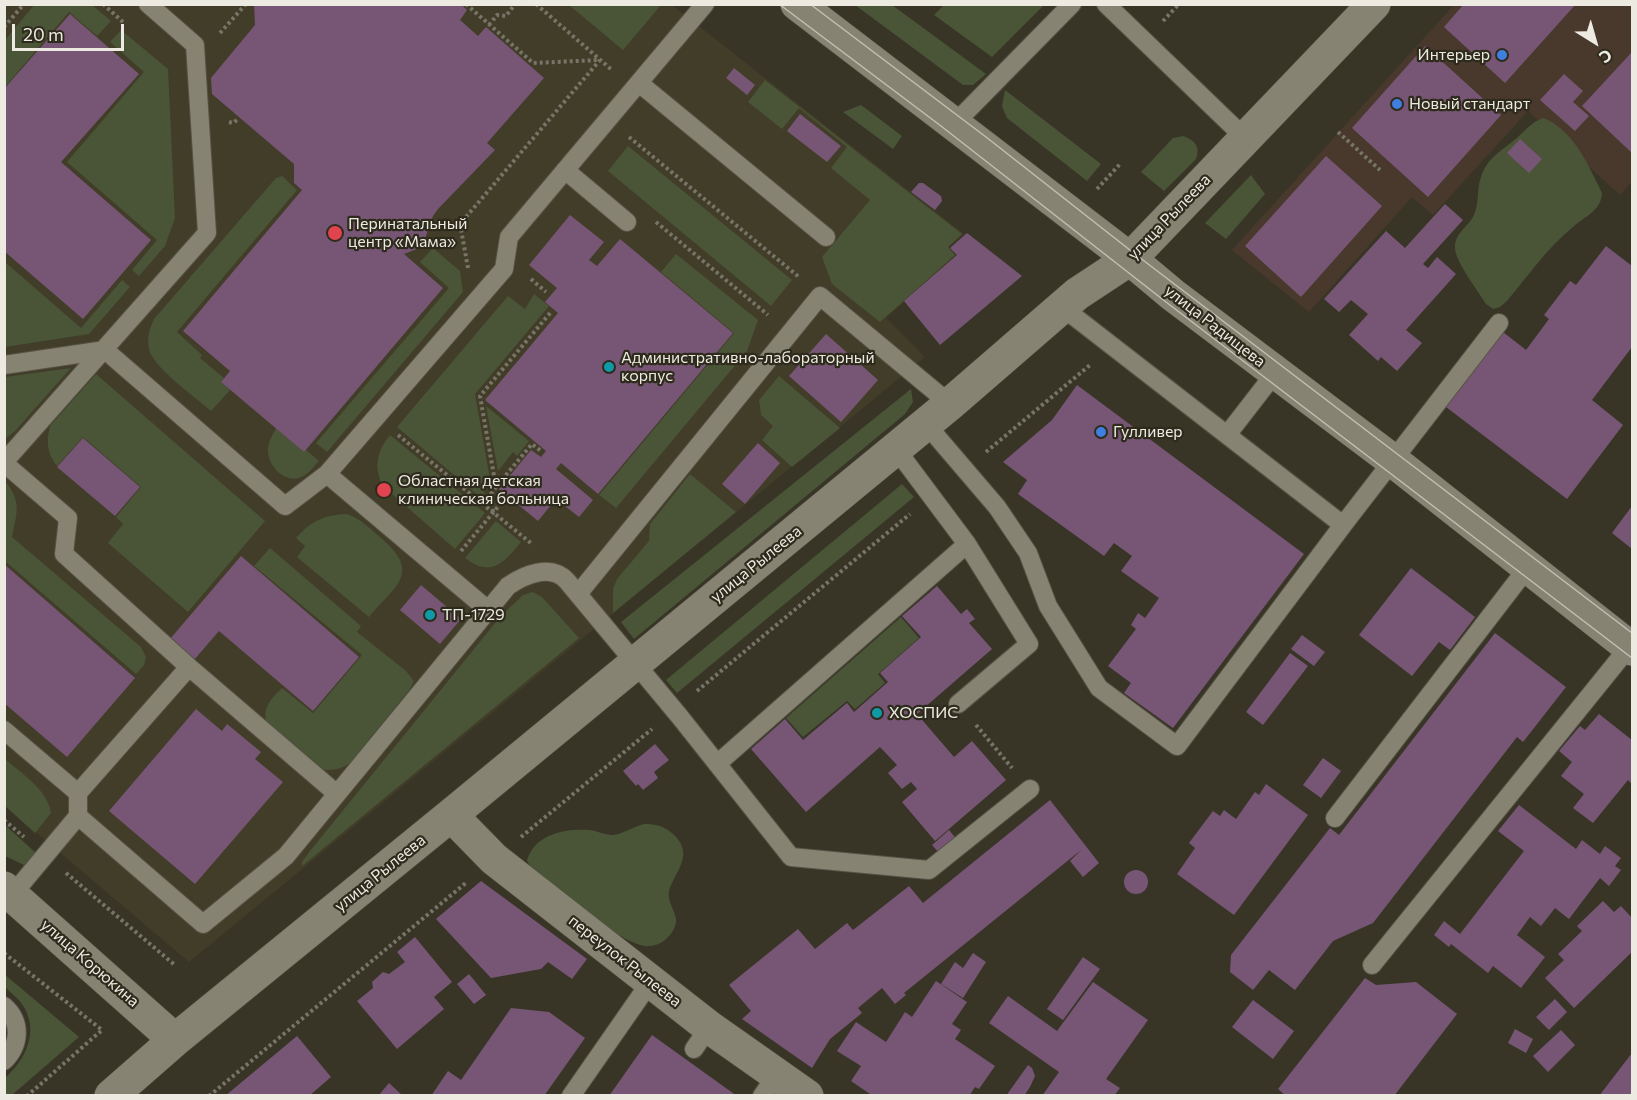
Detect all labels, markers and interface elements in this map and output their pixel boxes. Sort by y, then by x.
scale bar [15,12,128,50]
north arrow [1565,12,1625,72]
text: 20 m [23,23,64,45]
place label: Интерьер [1418,45,1490,65]
text: С [1596,46,1616,68]
marker: Интерьер [1495,48,1509,62]
place label: Новый стандарт [1409,94,1530,114]
marker: Новый стандарт [1390,97,1404,111]
street label: улица Рылеева [1123,170,1215,264]
place label: Перинатальный центр «Мама» [348,214,467,252]
marker: Перинатальный центр «Мама» [326,224,344,242]
street label: улица Радищева [1161,281,1269,371]
place label: Административно-лабораторный корпус [621,348,875,386]
marker: Административно-лабораторный корпус [602,360,616,374]
place label: Гулливер [1113,422,1183,442]
marker: Гулливер [1094,425,1108,439]
place label: Областная детская клиническая больница [398,471,569,509]
marker: Областная детская клиническая больница [375,481,393,499]
street label: улица Рылеева [707,521,805,607]
place label: ТП-1729 [442,605,505,625]
marker: ТП-1729 [423,608,437,622]
place label: ХОСПИС [889,703,958,723]
marker: ХОСПИС [870,706,884,720]
street label: улица Рылеева [331,830,429,916]
street label: переулок Рылеева [565,911,685,1011]
street label: улица Корюкина [37,915,143,1011]

